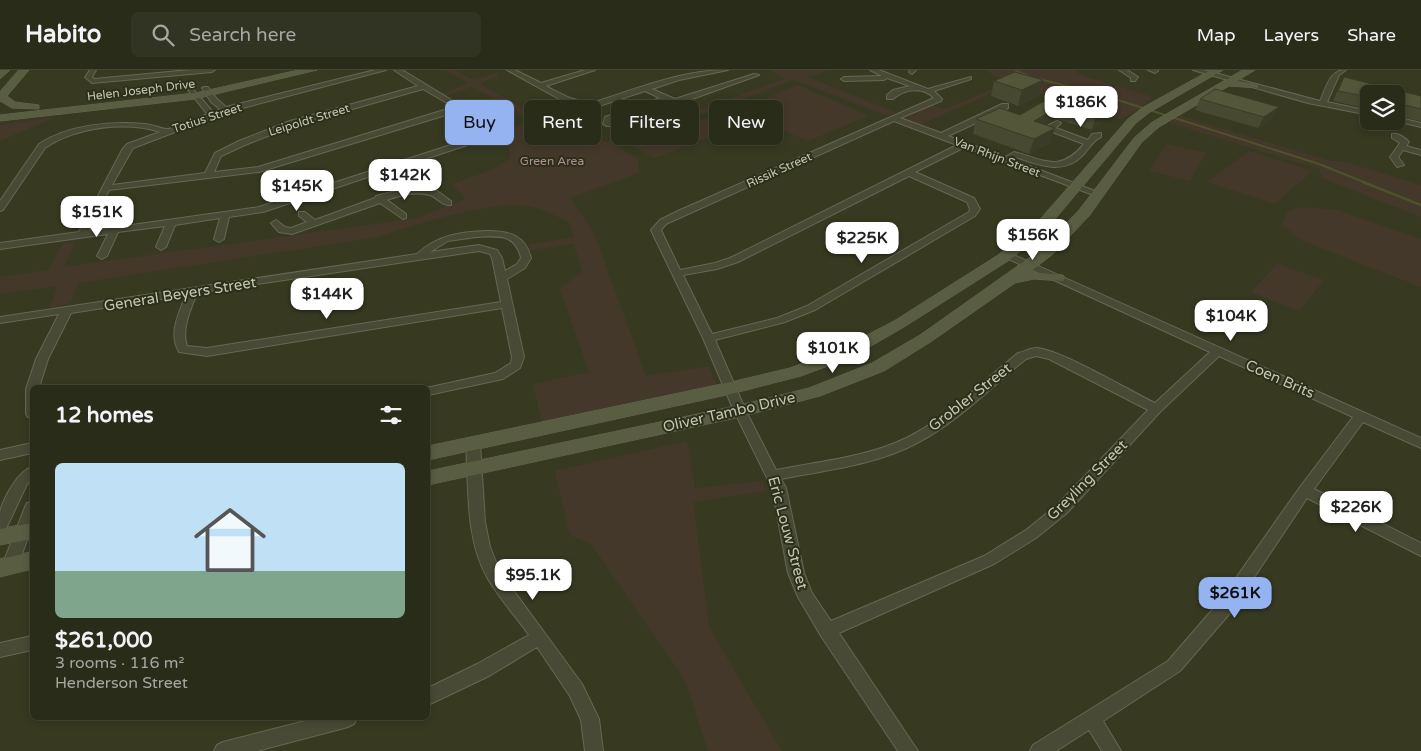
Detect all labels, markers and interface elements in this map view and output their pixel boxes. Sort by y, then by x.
search box [131,12,481,57]
text: Habito [25,20,101,49]
icon: search [149,21,177,49]
text: Search here [189,24,296,46]
text: Map [1197,24,1236,46]
text: Layers [1264,24,1319,46]
text: Share [1347,24,1396,46]
street label: Helen Joseph Drive [86,76,196,104]
pin: $186K [1046,85,1116,128]
map controls [1360,85,1405,130]
button: layers [1360,85,1405,130]
text: $186K [1056,92,1106,112]
street label: Totius Street [171,100,244,136]
chip: Buy [445,100,514,145]
chip: Rent [524,100,601,145]
chip: Filters [611,100,699,145]
chip: New [709,100,783,145]
street label: Leipoldt Street [267,101,352,139]
street label: Van Rhijn Street [952,134,1043,180]
street label: Rissik Street [744,149,814,191]
park label: Green Area [520,154,584,168]
pin: $142K [370,158,440,201]
text: $142K [380,165,430,185]
pin: $145K [262,170,332,212]
text: $145K [272,176,322,196]
pin: $151K [62,196,132,238]
text: $151K [72,202,122,222]
pin: $156K [998,218,1068,261]
pin: $225K [827,222,897,264]
text: $156K [1008,225,1058,245]
text: $225K [837,228,887,248]
street label: General Beyers Street [102,273,258,315]
pin: $144K [292,278,362,320]
text: $144K [302,284,352,304]
pin: $104K [1196,300,1266,342]
text: $104K [1206,306,1256,326]
pin: $101K [798,332,868,374]
text: $101K [808,338,858,358]
street label: Coen Brits [1243,356,1317,402]
street label: Grobler Street [925,359,1015,435]
street label: Oliver Tambo Drive [661,388,797,436]
icon: filters [377,401,405,429]
text: 12 homes [55,403,154,428]
street label: Greyling Street [1043,436,1131,524]
street label: Eric Louw Street [764,474,812,592]
pin: $226K [1321,490,1391,533]
icon: home [185,495,275,585]
text: $226K [1331,497,1381,517]
pin: $95.1K [492,558,574,601]
text: $95.1K [506,565,560,585]
pin: $261K [1200,576,1270,619]
text: $261K [1210,583,1260,603]
text: $261,000 [55,628,153,653]
text: 3 rooms · 116 m² [55,653,184,673]
text: Henderson Street [55,673,188,693]

